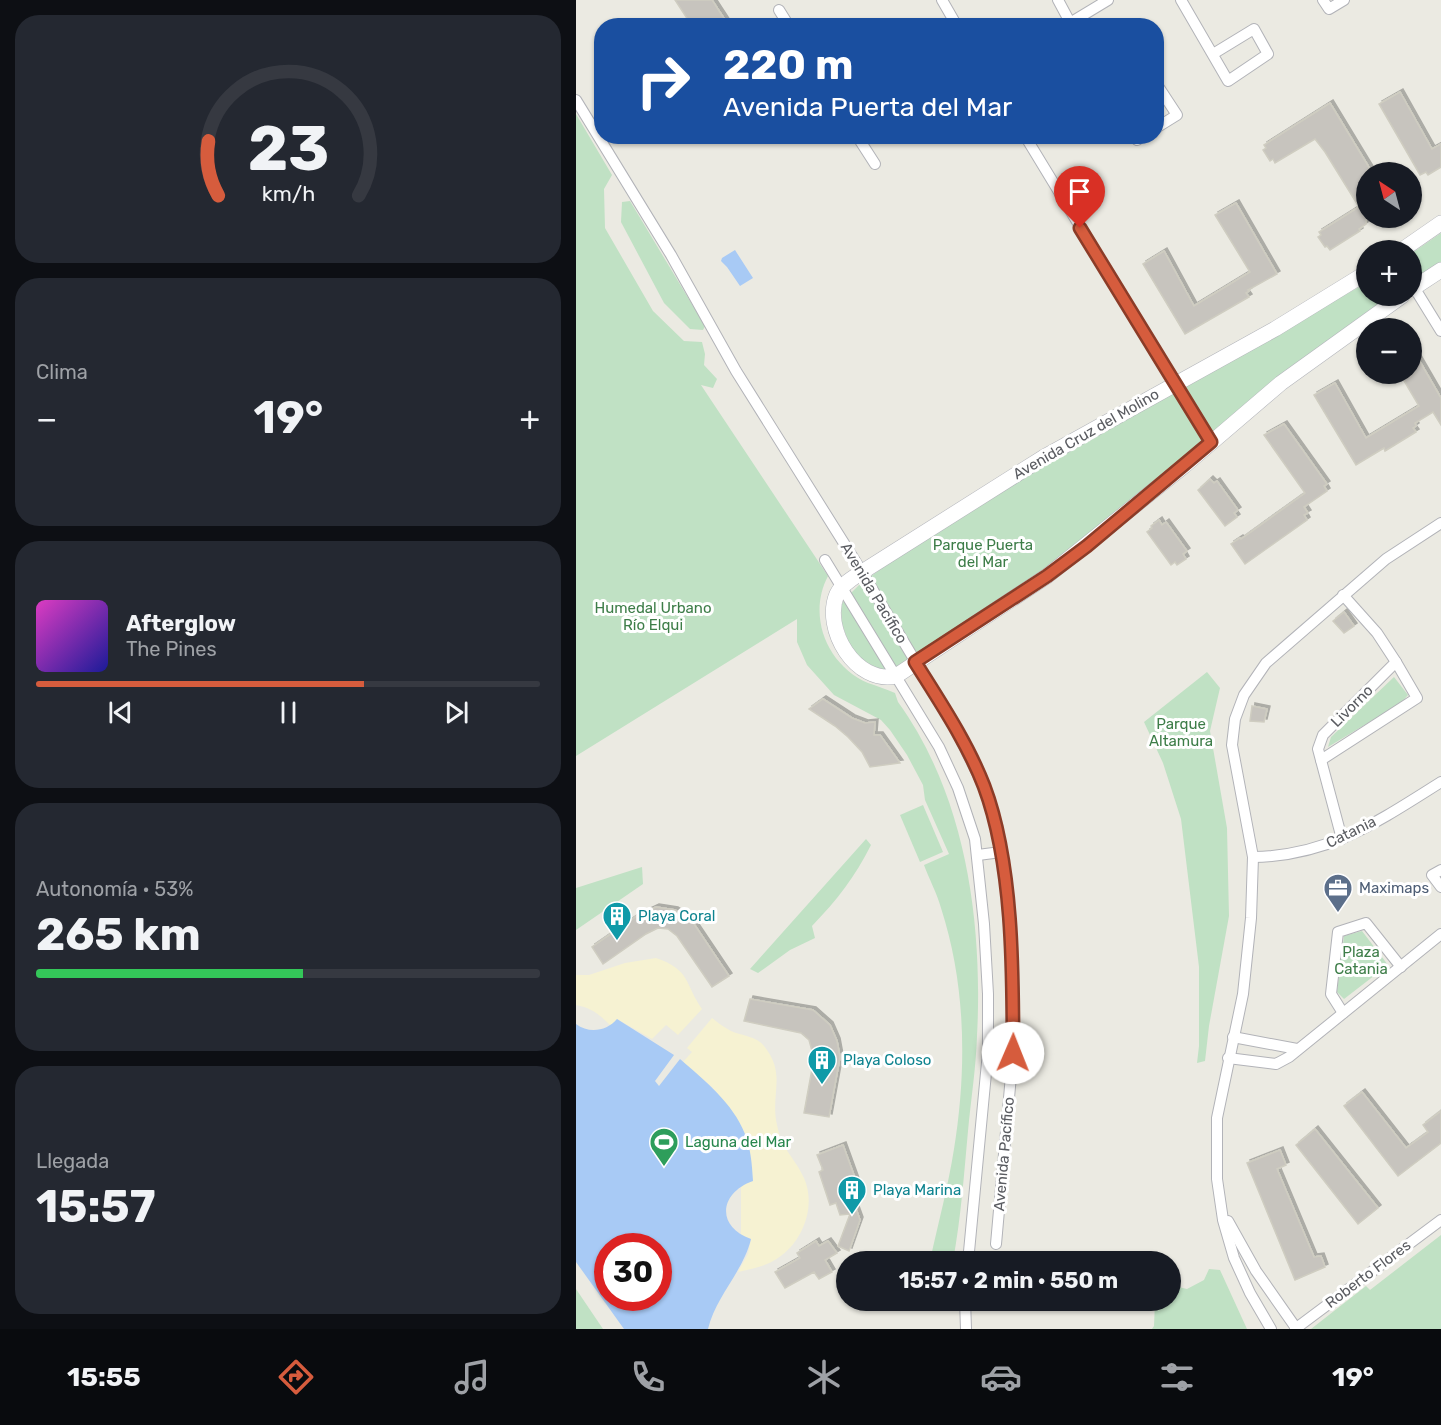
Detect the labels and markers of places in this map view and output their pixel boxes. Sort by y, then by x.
pin [1054,166,1105,228]
office icon: Maximaps [1322,872,1354,914]
place label: Maximaps [1359,879,1429,897]
building icon: Playa Coral [601,900,633,942]
place label: Playa Coral [638,907,715,925]
building icon: Playa Coloso [806,1044,838,1086]
place label: Playa Coloso [843,1051,931,1069]
sports icon: Laguna del Mar [648,1126,680,1168]
place label: Laguna del Mar [685,1133,792,1151]
building icon: Playa Marina [836,1174,868,1216]
place label: Playa Marina [873,1181,961,1199]

